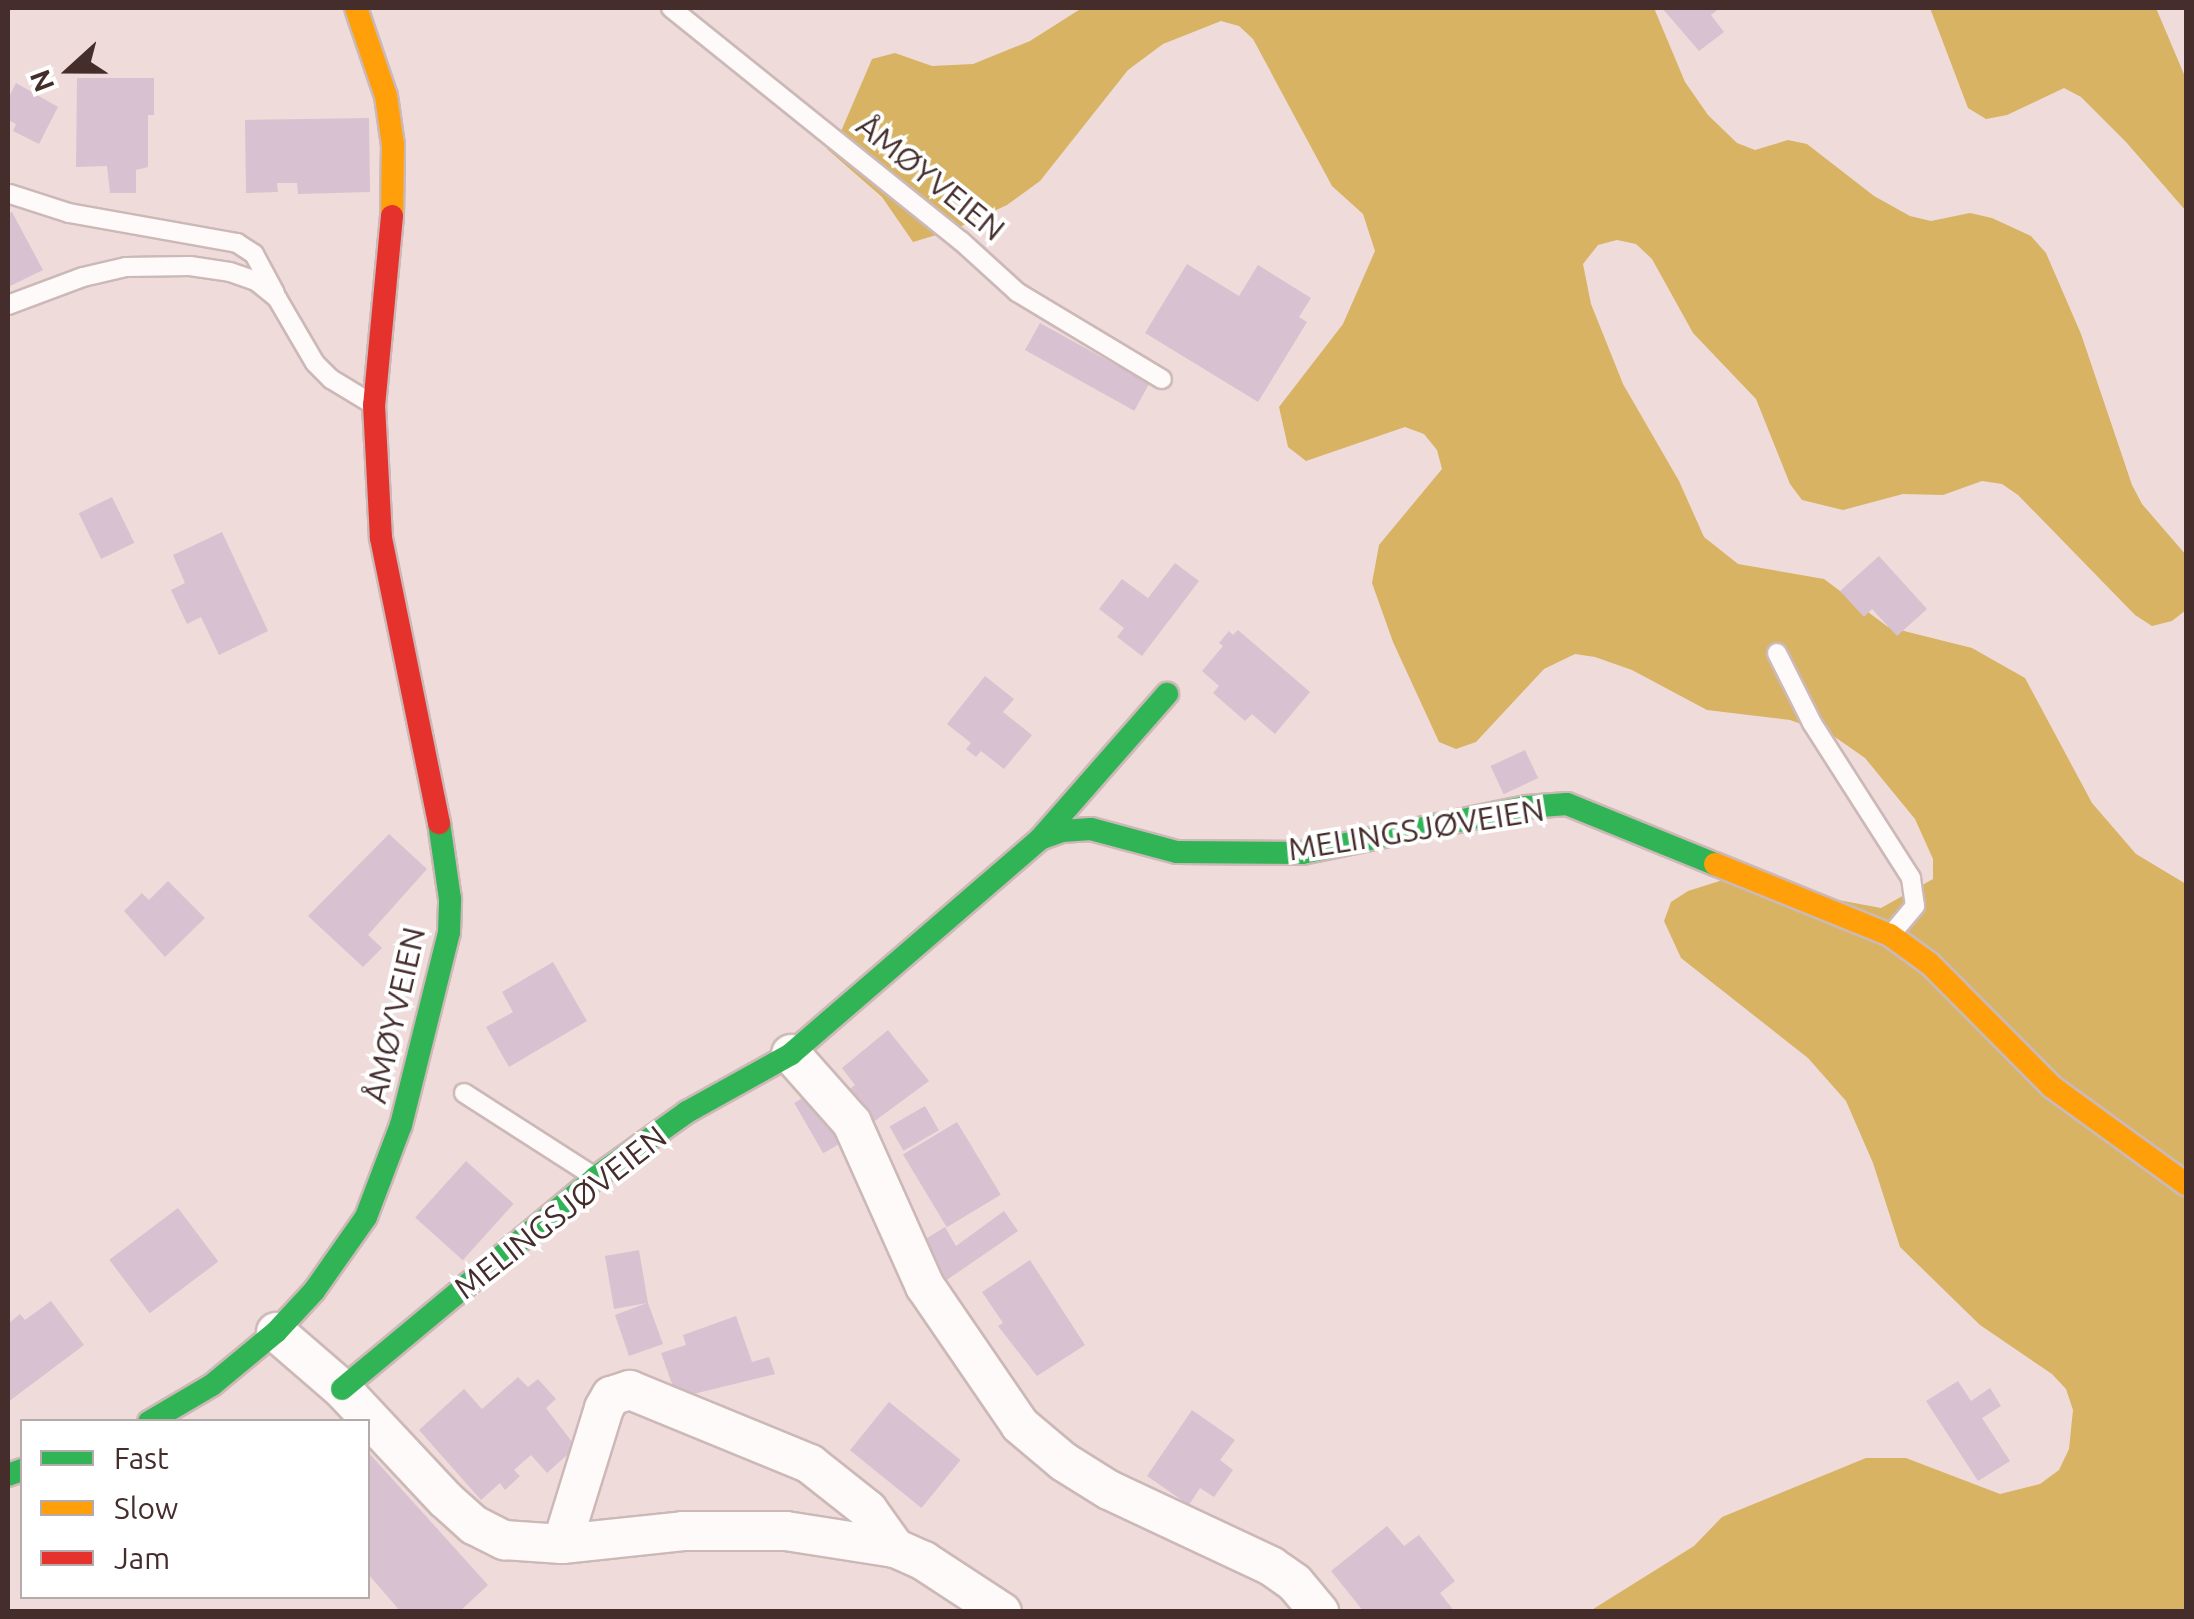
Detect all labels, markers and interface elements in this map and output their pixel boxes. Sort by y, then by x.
north arrow [20,20,120,120]
text: N [23,66,60,96]
street label: ÅMØYVEIEN [849,106,1013,248]
street label: MELINGSJØVEIEN [1285,790,1547,868]
street label: ÅMØYVEIEN [355,923,433,1107]
street label: MELINGSJØVEIEN [446,1117,674,1307]
legend [20,1419,370,1599]
text: Fast [114,1441,169,1475]
text: Slow [114,1491,178,1525]
text: Jam [114,1541,170,1575]

